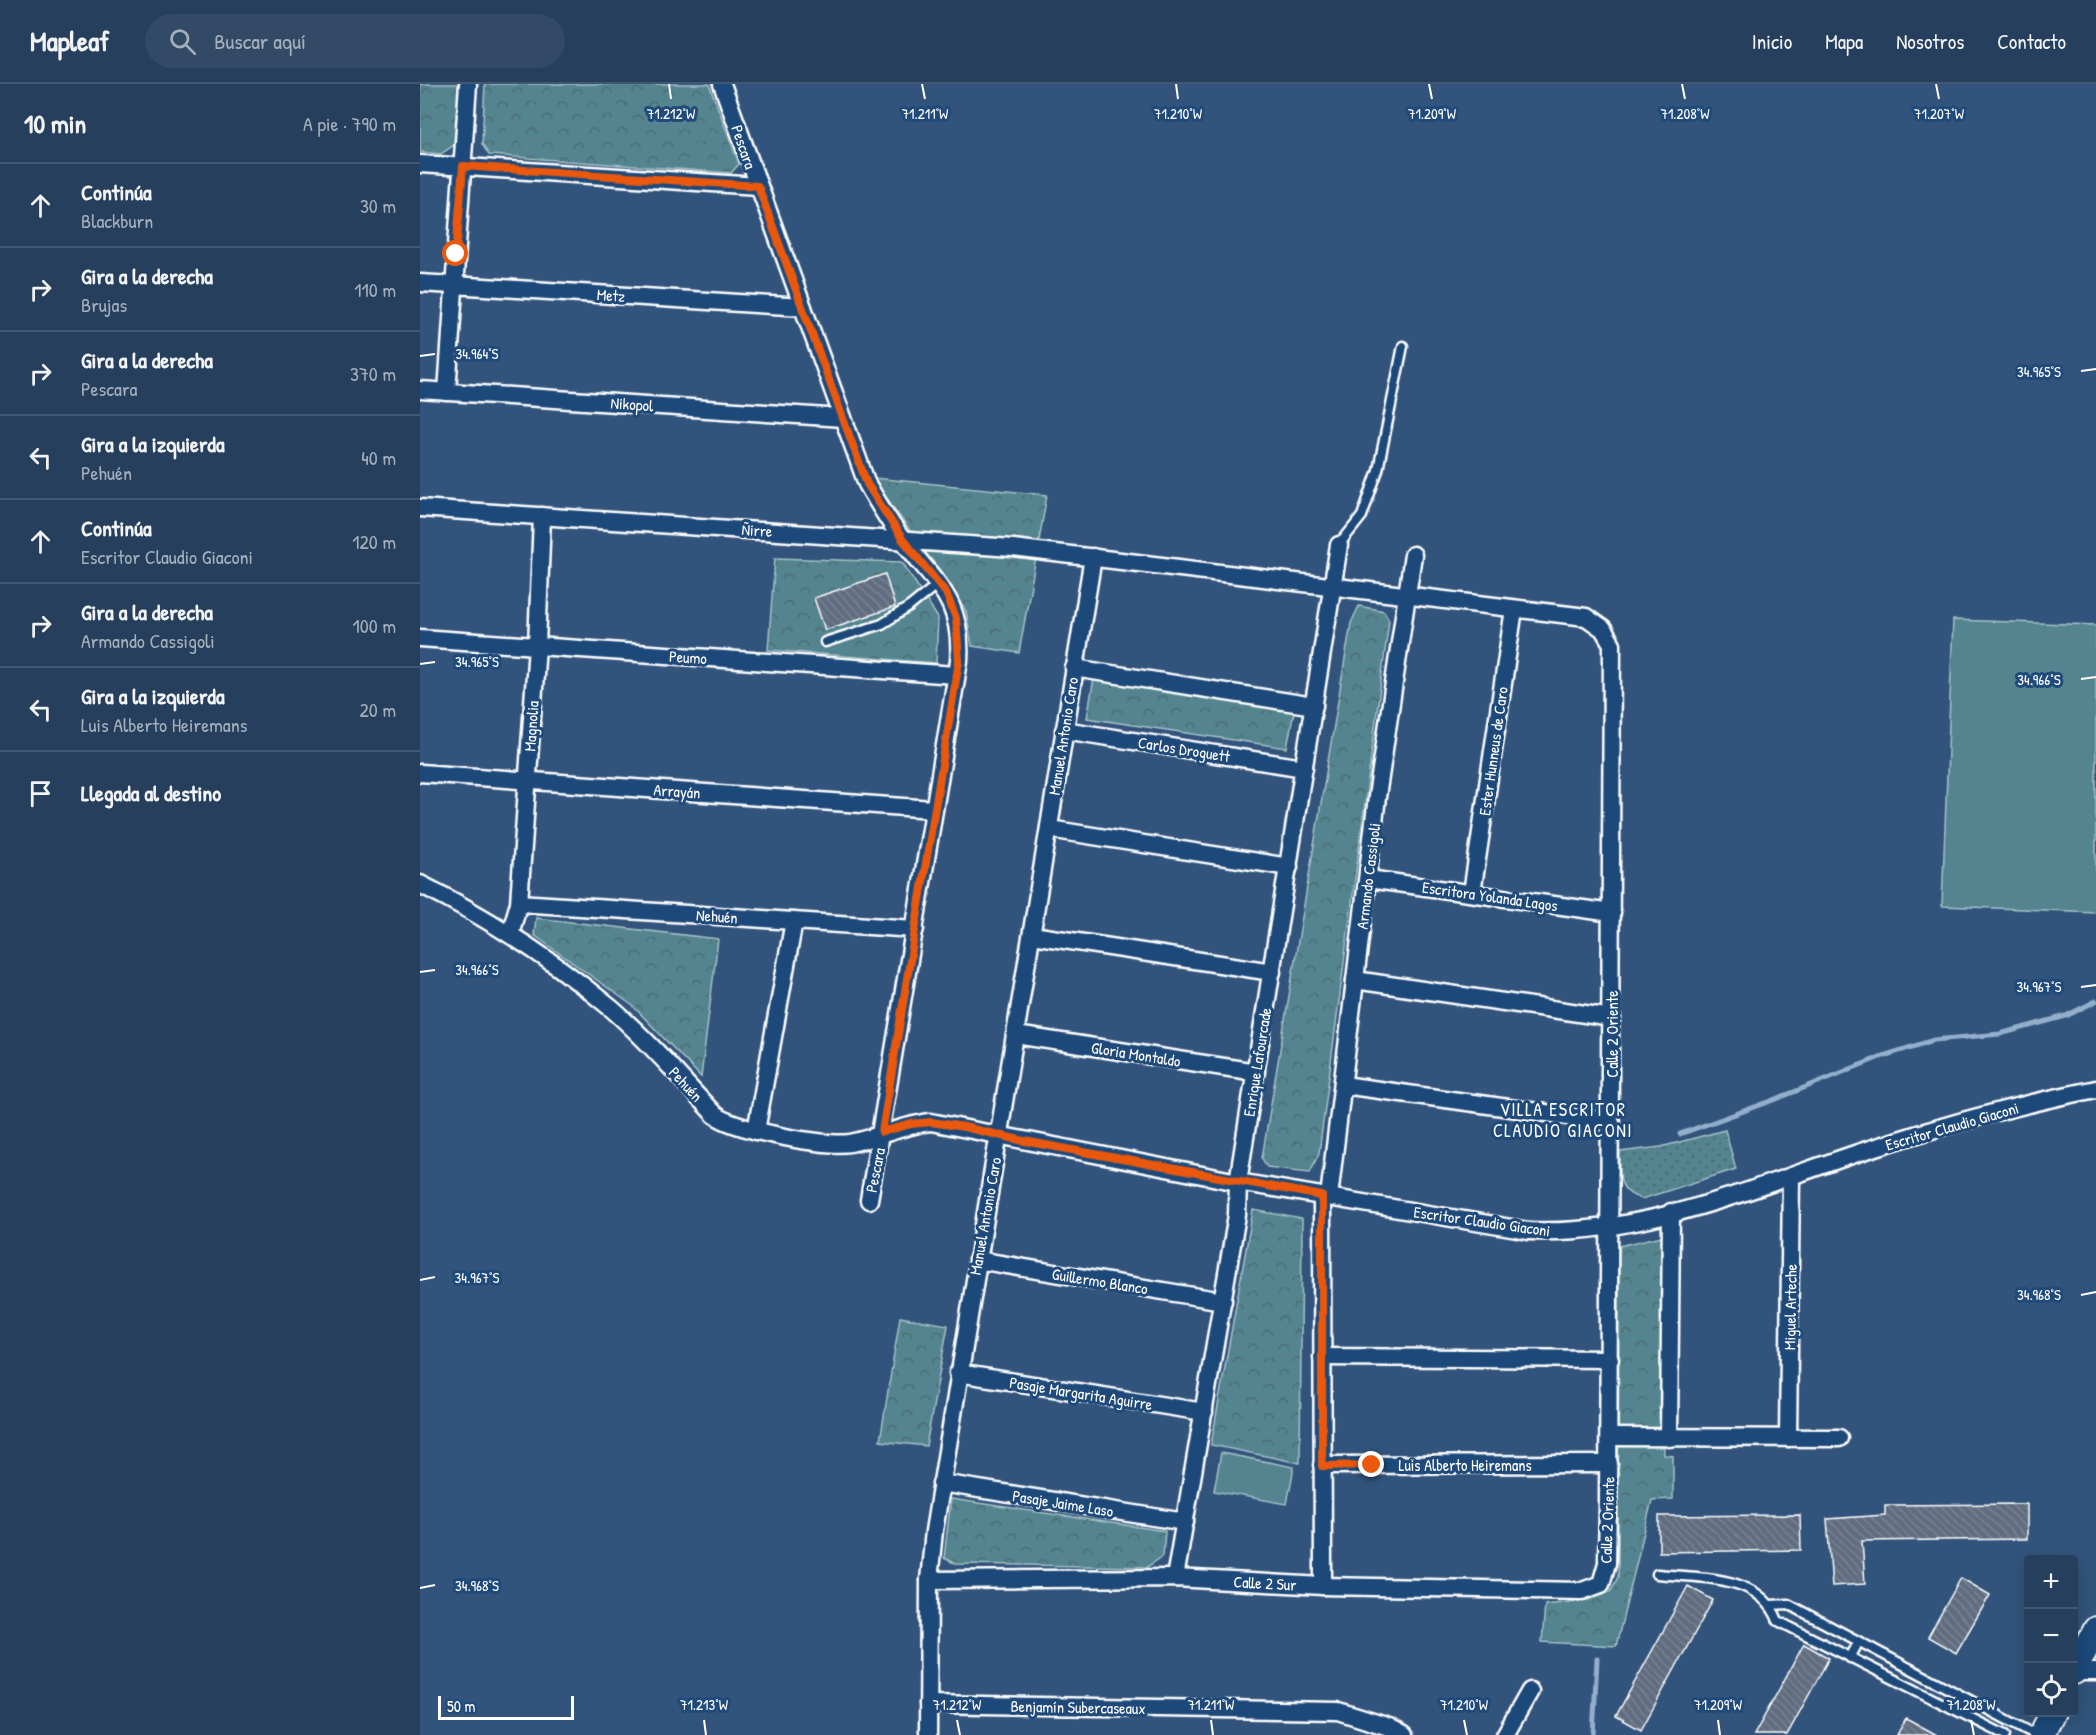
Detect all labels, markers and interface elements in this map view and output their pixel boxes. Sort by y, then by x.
search box [145,14,565,68]
text: Mapleaf [30,22,109,60]
icon: search [166,25,199,58]
text: Buscar aquí [214,26,306,56]
text: Inicio [1752,27,1792,56]
text: Mapa [1825,27,1863,56]
text: Nosotros [1896,27,1964,56]
text: Contacto [1997,27,2066,56]
text: 71.212°W [647,103,696,124]
text: 71.211°W [902,103,949,124]
text: 71.210°W [1154,103,1203,124]
text: 71.209°W [1408,103,1457,124]
text: 71.208°W [1660,103,1710,124]
text: 71.207°W [1914,103,1965,124]
text: 10 min [24,106,86,141]
text: A pie · 790 m [303,110,396,137]
street label: Pescara [726,122,762,172]
text: Continúa [81,177,152,207]
icon: ahead [24,189,57,222]
text: 30 m [360,192,396,219]
text: Blackburn [81,207,153,234]
route start [442,240,468,266]
text: Gira a la derecha [81,261,213,291]
icon: right [24,273,57,306]
text: 110 m [354,276,396,303]
street label: Metz [596,283,626,307]
text: Brujas [81,291,127,318]
text: 34.964°S [455,343,499,364]
text: Gira a la derecha [81,345,213,375]
icon: right [24,357,57,390]
text: 370 m [350,360,396,387]
text: 34.965°S [2017,361,2061,382]
text: Pescara [81,375,137,402]
street label: Nikopol [610,392,655,417]
text: Gira a la izquierda [81,429,225,459]
icon: left [24,441,57,474]
text: 40 m [361,444,396,471]
text: Pehuén [81,459,132,486]
text: Continúa [81,513,152,543]
street label: Ñirre [741,518,774,542]
icon: ahead [24,525,57,558]
text: 120 m [352,528,396,555]
text: Escritor Claudio Giaconi [81,543,253,570]
text: Gira a la derecha [81,597,213,627]
icon: right [24,609,57,642]
text: 100 m [353,612,396,639]
text: Armando Cassigoli [81,627,215,654]
street label: Peumo [668,645,708,669]
text: 34.965°S [455,651,499,672]
text: 34.966°S [2017,669,2061,690]
street label: Manuel Antonio Caro [1043,675,1083,797]
text: Gira a la izquierda [81,681,225,711]
street label: Ester Hunneus de Caro [1473,685,1513,817]
icon: left [24,693,57,726]
text: 20 m [359,696,396,723]
street label: Magnolia [518,700,544,752]
text: Luis Alberto Heiremans [81,711,247,738]
street label: Carlos Droguett [1136,731,1232,767]
icon: arrive [24,777,57,810]
text: Llegada al destino [81,778,221,808]
street label: Arrayán [653,778,701,804]
street label: Armando Cassigoli [1351,822,1385,930]
street label: Escritora Yolanda Lagos [1421,876,1559,916]
street label: Nehuén [695,904,739,928]
text: 34.966°S [455,959,499,980]
text: 34.967°S [2017,976,2062,997]
street label: Calle 2 Oriente [1601,990,1623,1078]
street label: Enrique Lafourcade [1238,1005,1277,1118]
street label: Gloria Montaldo [1090,1036,1183,1072]
street label: Pehuén [664,1062,708,1106]
street label: Escritor Claudio Giaconi [1883,1096,2021,1156]
district label: VILLA ESCRITOR CLAUDIO GIACONI [1493,1097,1633,1143]
street label: Pescara [860,1146,890,1194]
street label: Manuel Antonio Caro [964,1155,1006,1277]
street label: Escritor Claudio Giaconi [1412,1201,1552,1241]
street label: Guillermo Blanco [1051,1263,1150,1300]
street label: Miguel Arteche [1778,1263,1802,1350]
text: 34.967°S [455,1267,500,1288]
text: 34.968°S [2017,1284,2061,1305]
street label: Pasaje Margarita Aguirre [1008,1371,1155,1415]
route end [1358,1451,1384,1477]
street label: Luis Alberto Heiremans [1398,1454,1532,1476]
street label: Calle 2 Oriente [1594,1475,1620,1564]
street label: Pasaje Jaime Laso [1011,1484,1116,1522]
map controls [2024,1555,2078,1717]
button: + [2024,1555,2078,1609]
street label: Calle 2 Sur [1233,1570,1297,1596]
text: 34.968°S [455,1575,499,1596]
button: − [2024,1609,2078,1663]
button: locate [2024,1663,2078,1717]
scale bar [438,1693,574,1720]
text: 71.213°W [680,1694,729,1715]
text: 71.212°W [933,1694,982,1715]
text: 71.211°W [1188,1694,1235,1715]
text: 71.210°W [1440,1694,1489,1715]
text: 71.209°W [1694,1694,1743,1715]
text: 71.208°W [1946,1694,1996,1715]
text: 50 m [447,1695,476,1717]
street label: Benjamín Subercaseaux [1010,1695,1146,1719]

